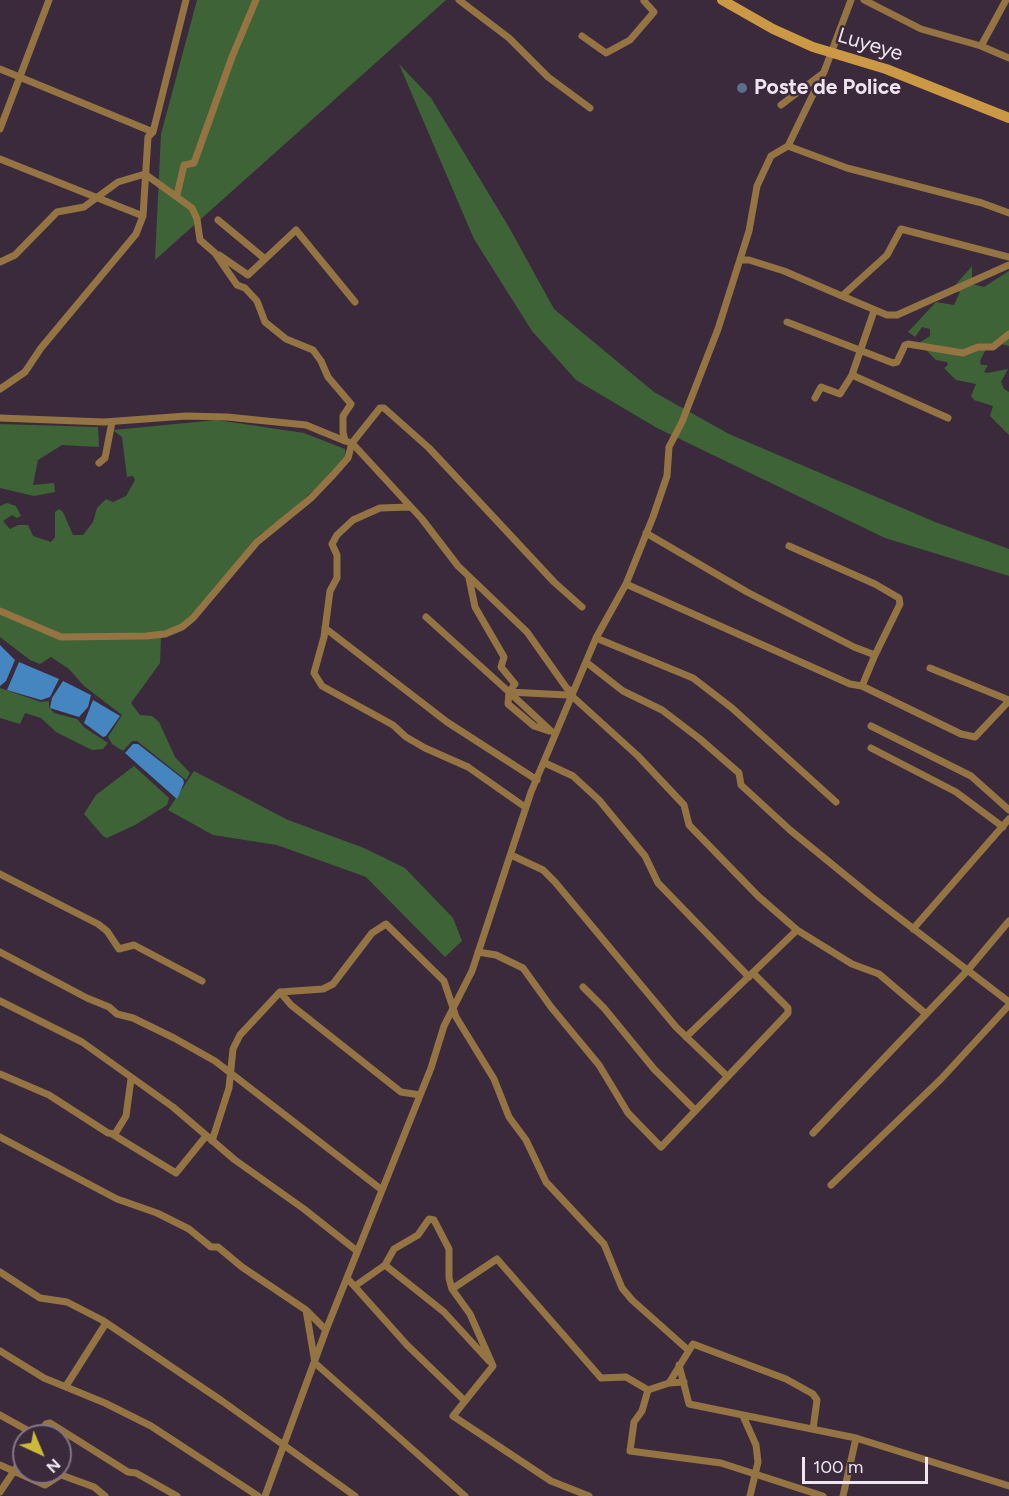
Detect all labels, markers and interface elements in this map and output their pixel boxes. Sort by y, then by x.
street label: Luyeye [834,23,906,67]
place label: Poste de Police [754,75,901,101]
marker: Poste de Police [735,81,749,95]
north arrow [12,1424,72,1484]
scale bar [805,1445,931,1483]
text: N [42,1455,65,1477]
text: 100 m [813,1456,863,1478]

